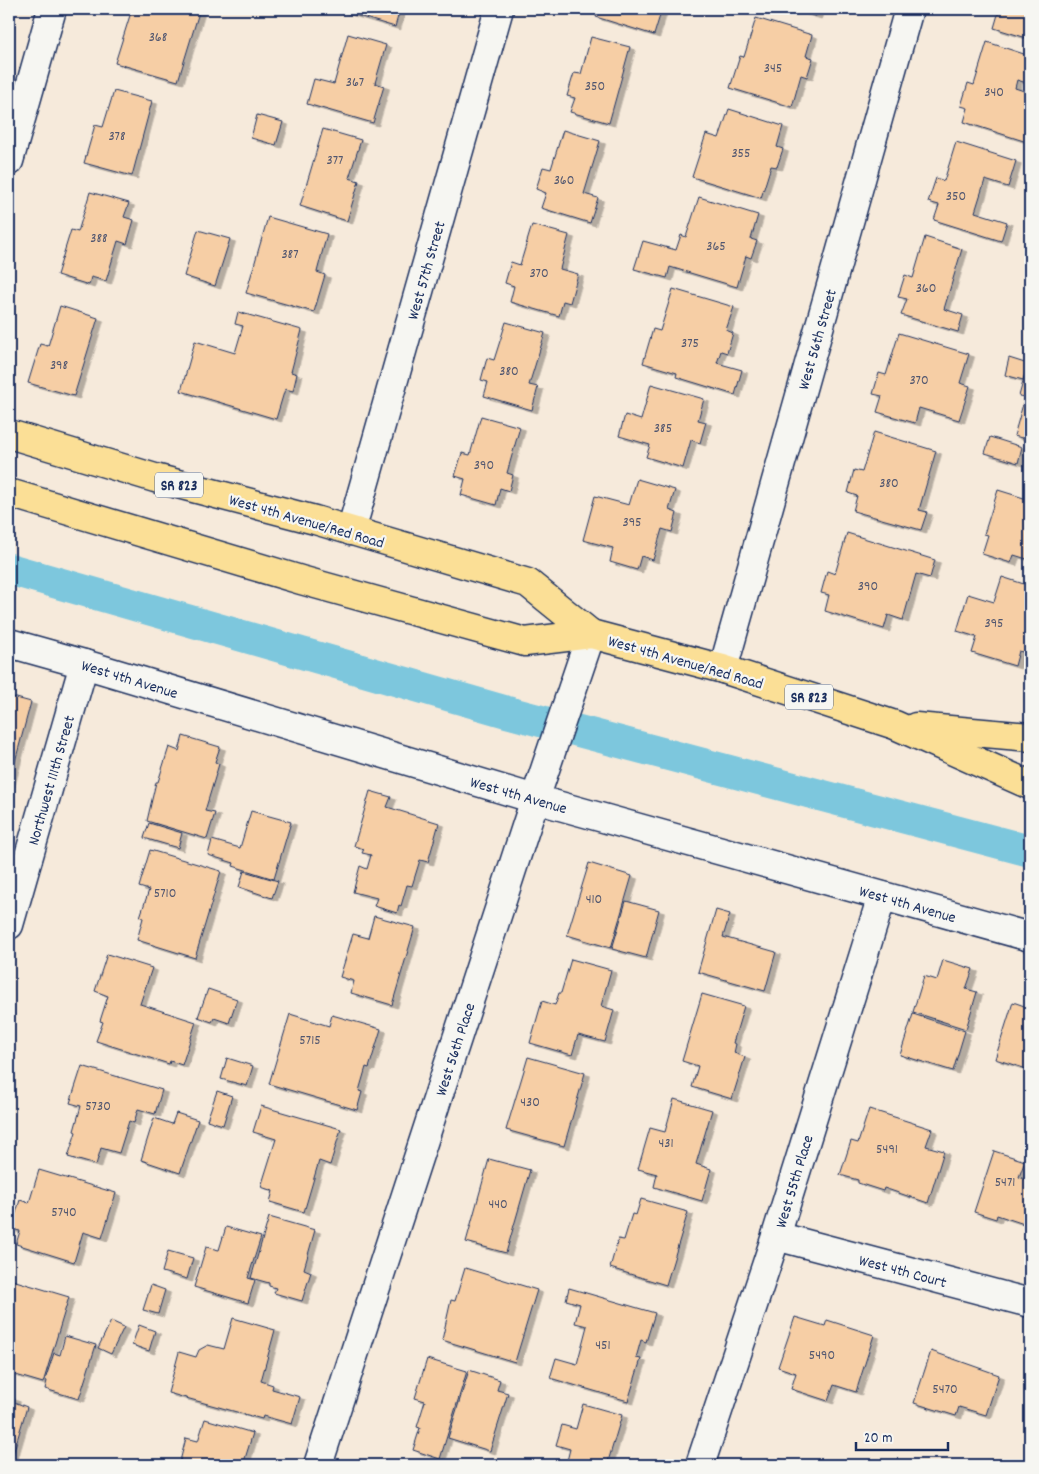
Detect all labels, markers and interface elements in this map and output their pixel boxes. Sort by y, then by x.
house number: 368 [149,28,168,48]
house number: 345 [764,59,782,79]
house number: 367 [346,73,364,93]
house number: 350 [585,77,605,97]
house number: 340 [984,83,1004,103]
house number: 378 [108,127,126,147]
house number: 355 [731,144,751,164]
house number: 377 [327,151,343,171]
house number: 360 [554,171,574,191]
house number: 350 [946,187,966,207]
street label: West 57th Street [402,218,453,323]
house number: 388 [90,229,108,249]
house number: 365 [706,237,726,257]
house number: 387 [281,245,299,265]
house number: 370 [529,264,549,284]
house number: 360 [916,279,936,299]
street label: West 56th Street [793,287,844,393]
house number: 375 [681,334,699,354]
house number: 398 [50,356,69,376]
house number: 380 [499,362,519,382]
house number: 370 [909,371,929,391]
house number: 385 [654,419,672,439]
house number: 390 [474,456,494,476]
road number: SR 823 [155,472,203,498]
house number: 380 [879,474,899,494]
street label: West 4th Avenue/Red Road [226,489,387,556]
house number: 395 [622,513,642,533]
house number: 390 [858,577,878,597]
house number: 395 [984,614,1004,634]
street label: West 4th Avenue/Red Road [605,630,766,697]
street label: West 4th Avenue [78,655,180,706]
road number: SR 823 [785,684,833,710]
street label: Northwest 111th Street [23,713,82,848]
street label: West 4th Avenue [467,772,569,821]
street label: West 4th Avenue [856,881,958,930]
house number: 5710 [154,884,176,904]
house number: 410 [586,890,602,910]
street label: West 56th Place [430,1000,482,1099]
house number: 5715 [299,1031,321,1051]
house number: 430 [520,1093,540,1113]
house number: 5730 [85,1097,111,1117]
street label: West 55th Place [770,1132,820,1231]
house number: 431 [658,1134,674,1154]
house number: 5491 [876,1140,898,1160]
house number: 5471 [995,1173,1015,1193]
house number: 440 [488,1195,508,1215]
house number: 5740 [51,1203,77,1223]
street label: West 4th Court [856,1250,949,1295]
house number: 451 [595,1336,611,1356]
house number: 5490 [809,1346,835,1366]
house number: 5470 [932,1380,958,1400]
scale bar [856,1419,949,1451]
text: 20 m [864,1428,892,1450]

